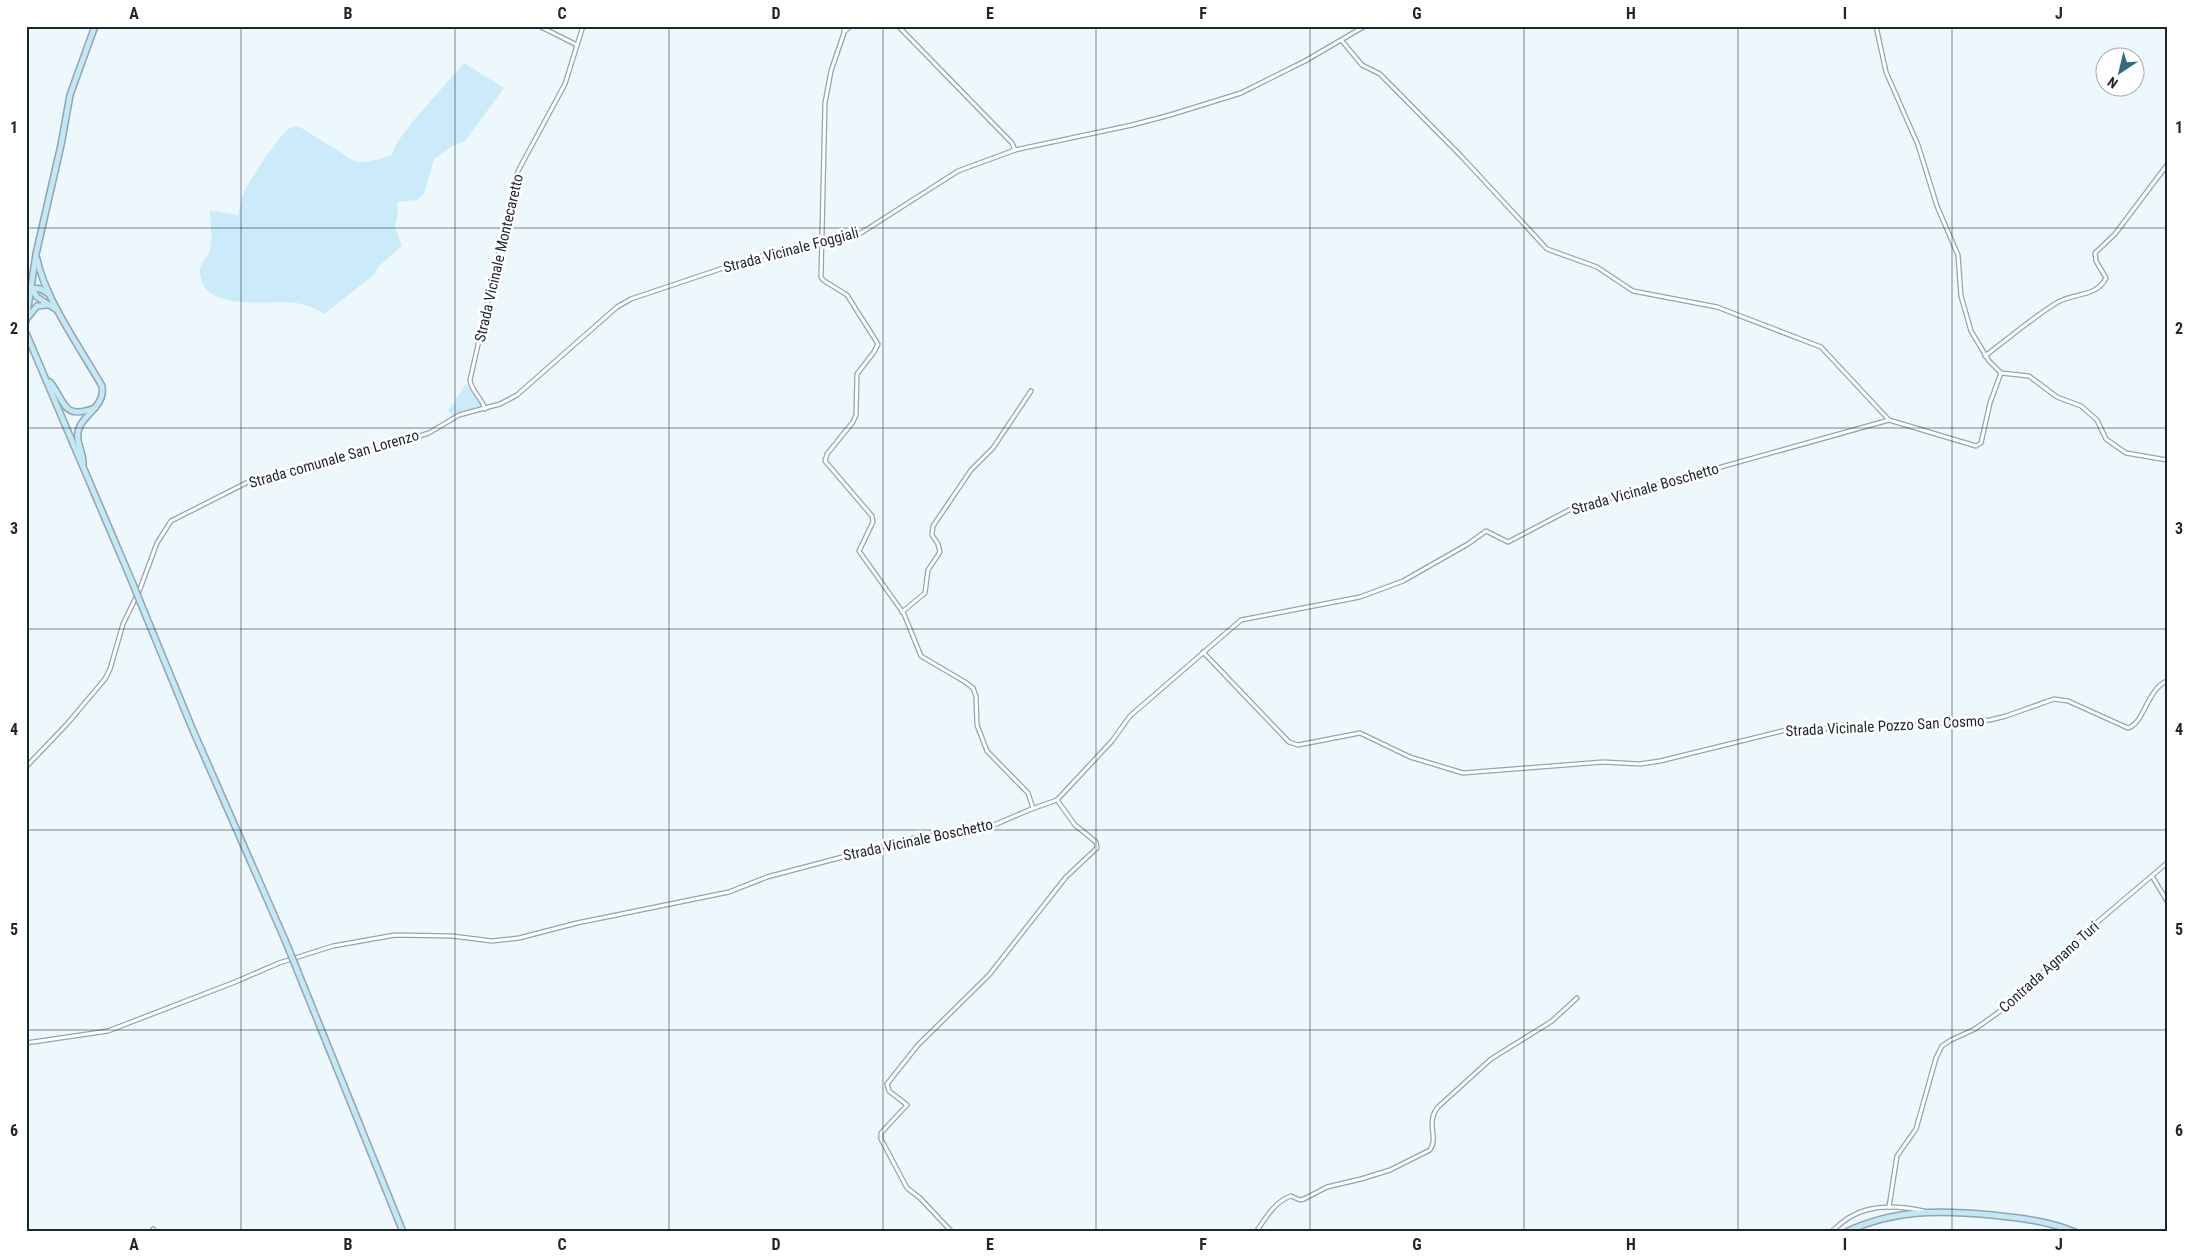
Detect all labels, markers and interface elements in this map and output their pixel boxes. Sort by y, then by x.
text: A [129,4,139,23]
text: B [344,4,353,23]
text: C [557,4,567,23]
text: D [771,4,781,23]
text: E [986,4,994,23]
text: F [1199,4,1207,23]
text: G [1412,4,1422,23]
text: H [1626,4,1636,23]
text: I [1843,4,1847,23]
text: J [2055,4,2063,23]
north arrow [2096,48,2146,98]
text: N [2104,74,2121,92]
text: 1 [10,118,18,137]
text: 1 [2175,118,2183,137]
street label: Strada Vicinale Montecaretto [471,172,527,344]
street label: Strada Vicinale Foggiali [721,223,861,277]
text: 2 [10,319,18,338]
text: 2 [2175,319,2183,338]
street label: Strada comunale San Lorenzo [247,426,421,492]
street label: Strada Vicinale Boschetto [1569,459,1721,519]
text: 3 [10,519,18,538]
text: 3 [2175,519,2183,538]
street label: Strada Vicinale Pozzo San Cosmo [1785,712,1985,740]
text: 4 [10,720,18,739]
text: 4 [2175,720,2183,739]
street label: Strada Vicinale Boschetto [842,815,994,865]
street label: Contrada Agnano Turi [1995,917,2103,1017]
text: 5 [10,920,18,939]
text: 5 [2175,920,2183,939]
text: 6 [10,1121,18,1140]
text: 6 [2175,1121,2183,1140]
text: A [129,1235,139,1254]
text: B [344,1235,353,1254]
text: C [557,1235,567,1254]
text: D [771,1235,781,1254]
text: E [986,1235,994,1254]
text: F [1199,1235,1207,1254]
text: G [1412,1235,1422,1254]
text: H [1626,1235,1636,1254]
text: I [1843,1235,1847,1254]
text: J [2055,1235,2063,1254]

